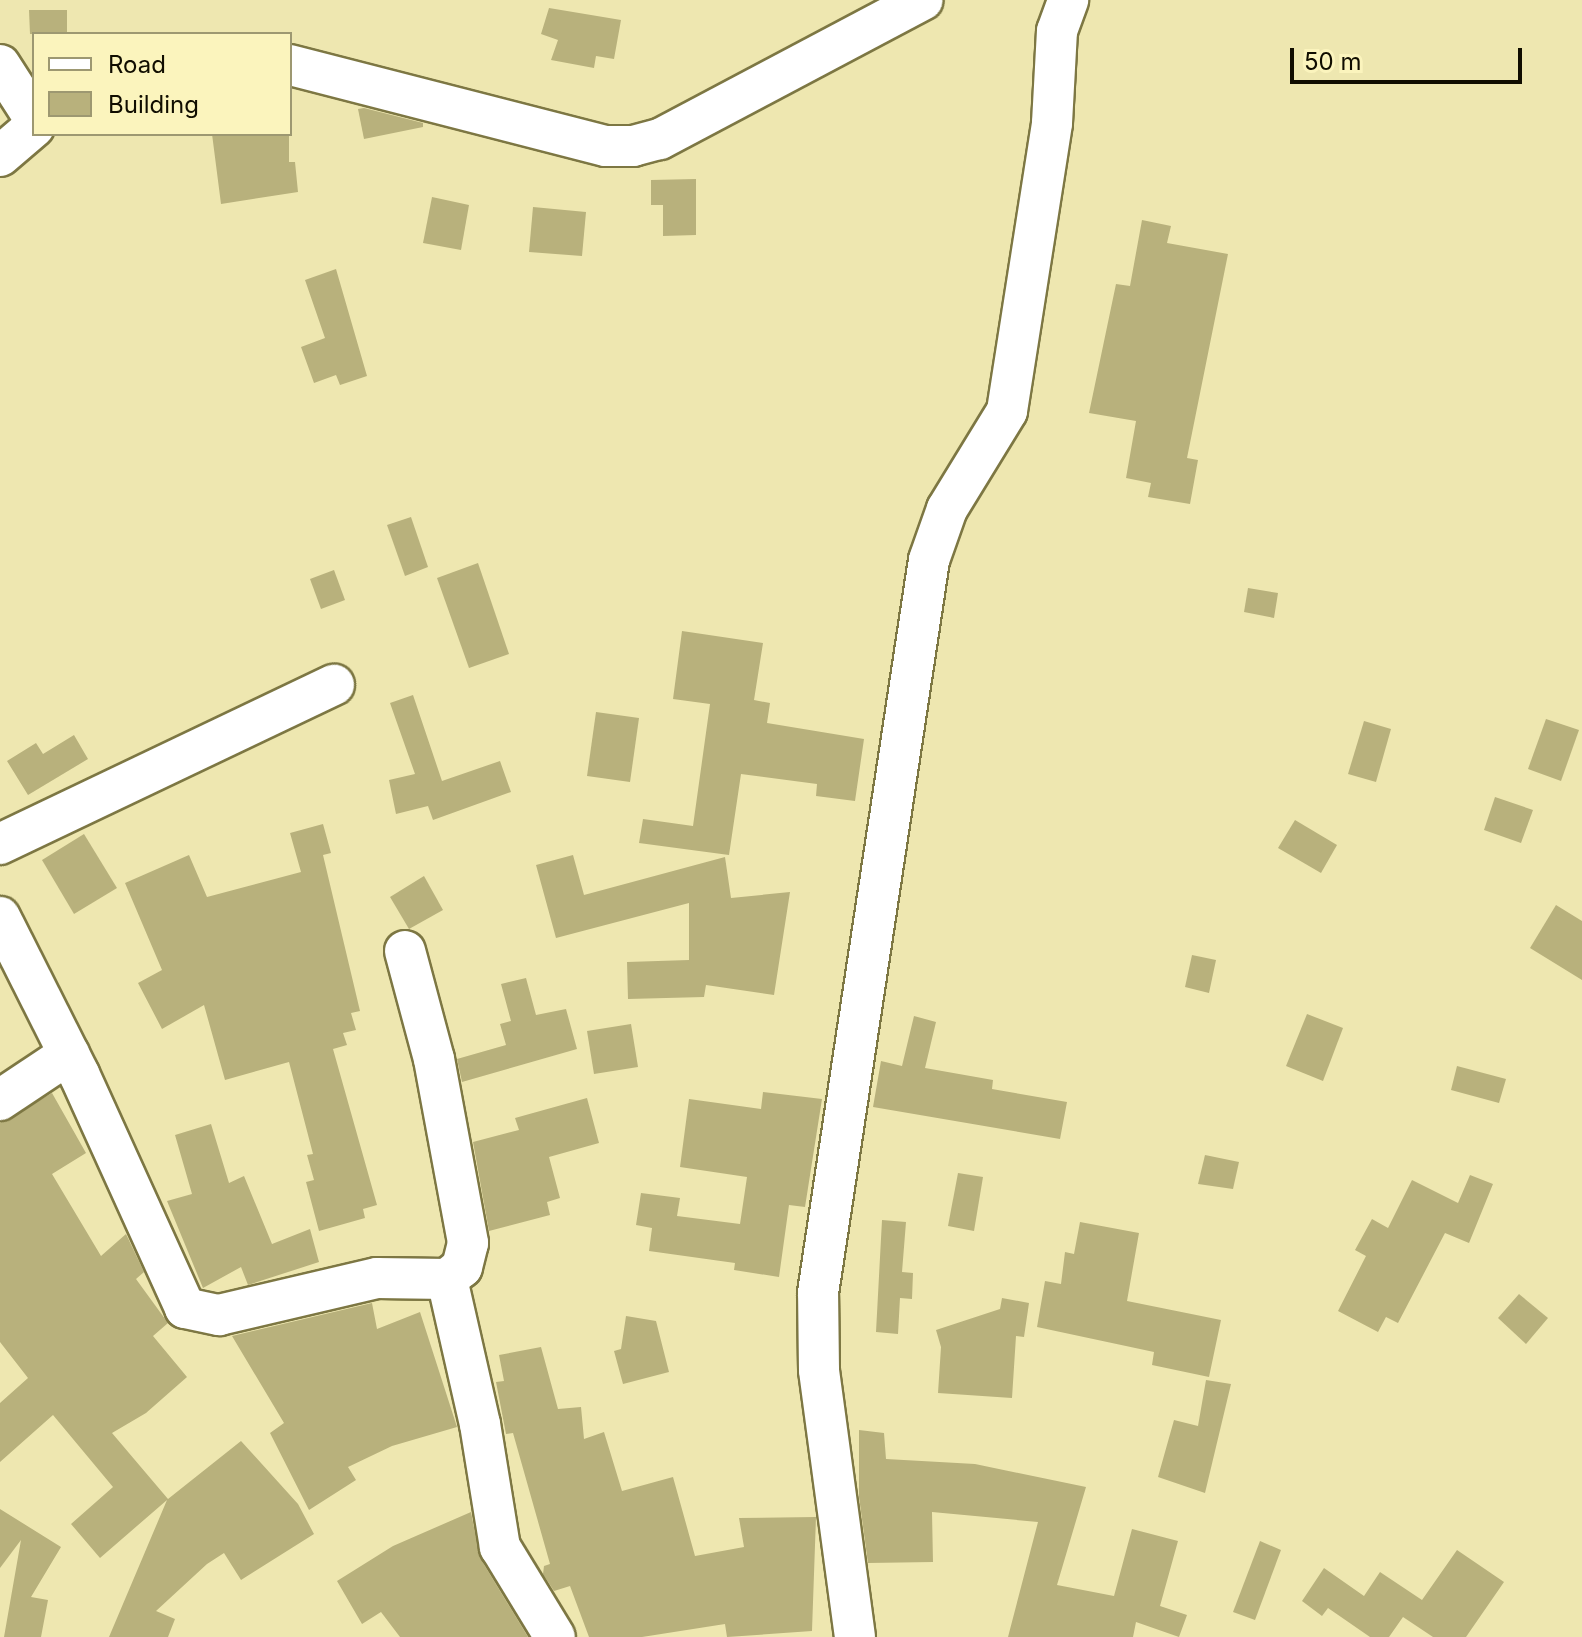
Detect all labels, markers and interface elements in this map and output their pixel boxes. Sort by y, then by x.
legend [32,32,292,136]
scale bar [1294,32,1526,82]
text: 50 m [1304,47,1362,76]
text: Road [108,50,166,79]
text: Building [108,90,199,119]

